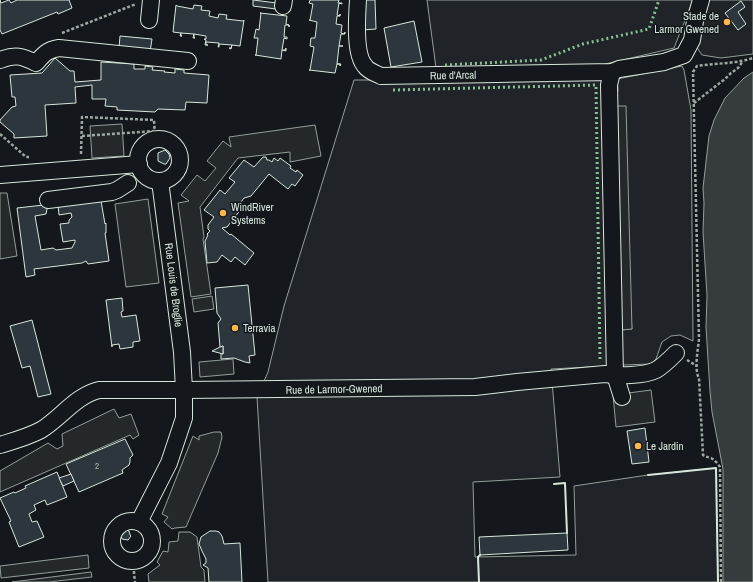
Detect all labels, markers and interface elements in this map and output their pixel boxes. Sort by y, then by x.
place label: Stade de Larmor Gwened [654,9,719,36]
marker: Stade de Larmor Gwened [722,17,732,27]
street label: Rue d'Arcal [430,68,476,82]
place label: WindRiver Systems [231,200,274,227]
marker: WindRiver Systems [218,208,228,218]
street label: Rue Louis de Broglie [162,242,186,328]
place label: Terravia [243,321,276,335]
marker: Terravia [230,323,240,333]
street label: Rue de Larmor-Gwened [286,381,382,397]
place label: Le Jardin [646,439,684,453]
marker: Le Jardin [633,441,643,451]
house number: 2 [95,460,99,472]

